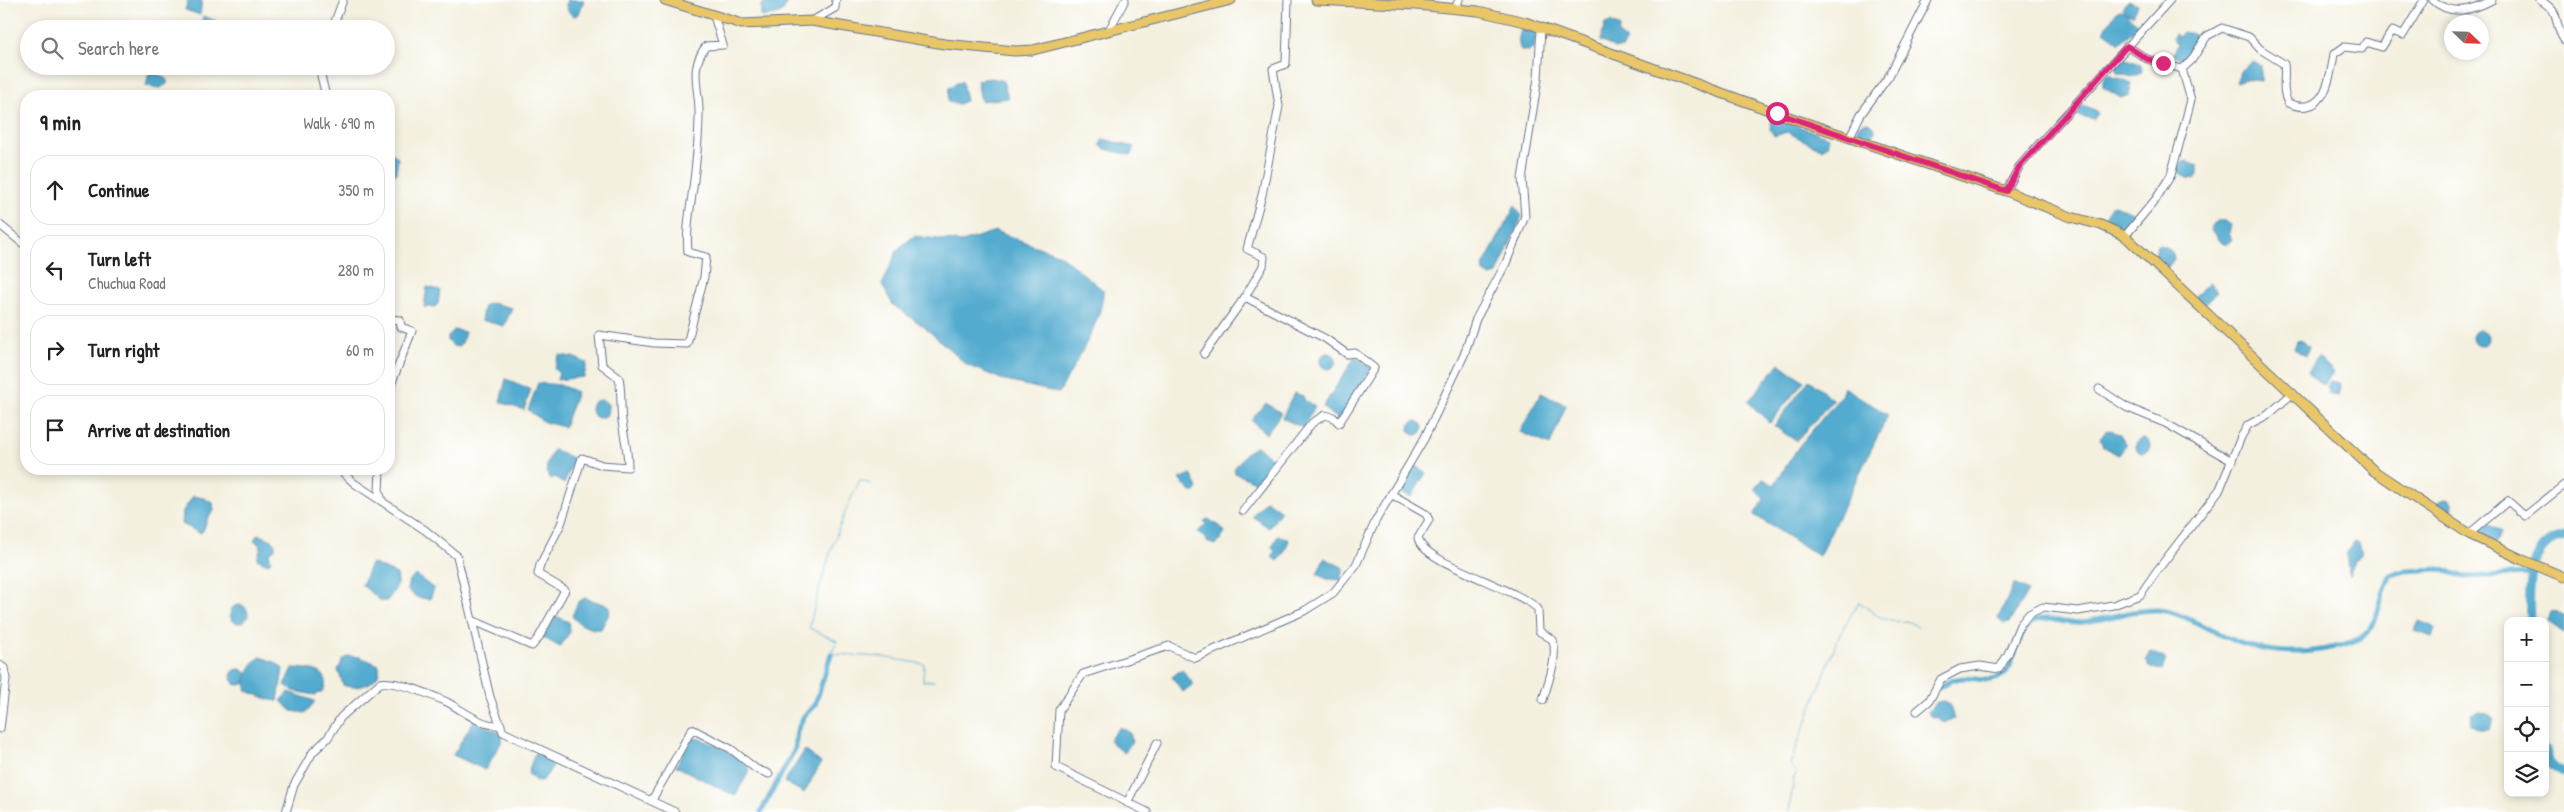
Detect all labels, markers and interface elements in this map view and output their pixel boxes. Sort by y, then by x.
north arrow [2444,15,2489,60]
search box [20,20,395,75]
icon: search [38,34,66,62]
text: Search here [78,35,159,61]
route end [2152,52,2175,75]
route start [1766,102,1789,125]
text: 9 min [40,108,81,137]
text: Walk · 690 m [303,112,375,134]
icon: ahead [41,176,69,204]
text: Continue [88,177,149,203]
text: 350 m [338,179,374,201]
text: Turn left [88,246,151,272]
icon: left [41,256,69,284]
text: 280 m [338,259,374,281]
text: Chuchua Road [88,272,165,294]
icon: right [41,336,69,364]
text: Turn right [88,337,159,363]
text: 60 m [346,339,374,361]
icon: arrive [41,416,69,444]
text: Arrive at destination [88,417,230,443]
map controls [2504,617,2549,797]
button: + [2504,617,2549,662]
button: − [2504,662,2549,707]
button: locate [2504,707,2549,752]
button: layers [2504,752,2549,797]

